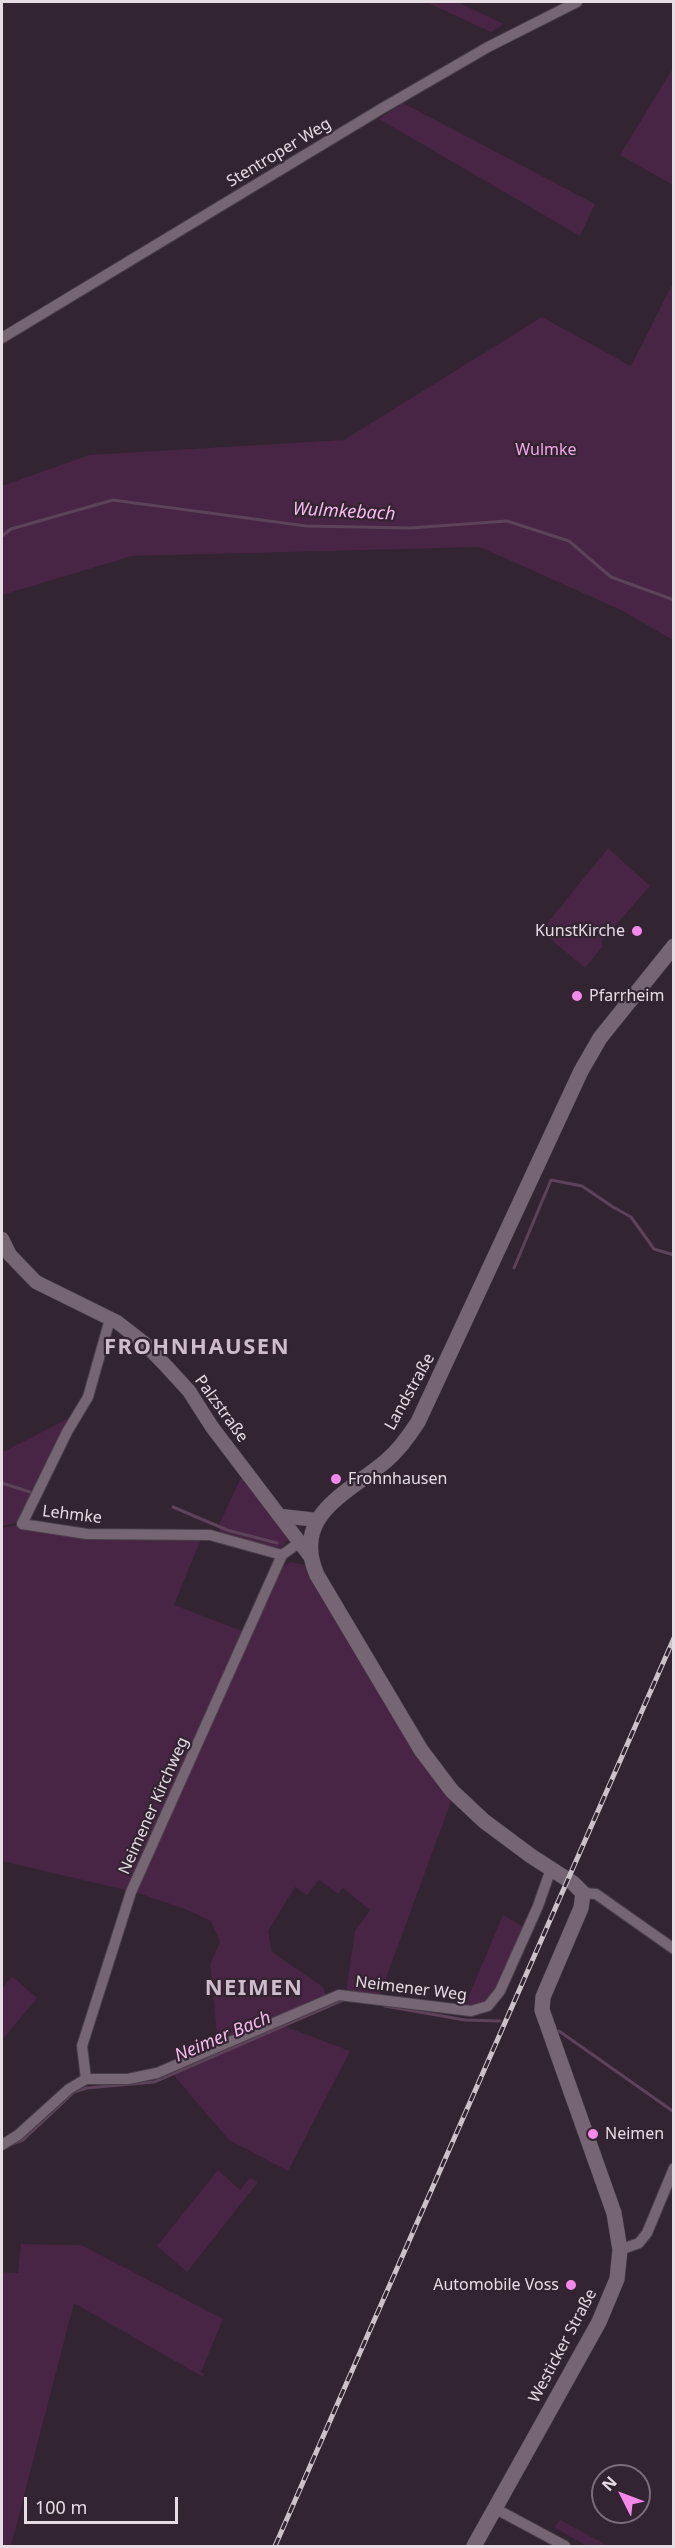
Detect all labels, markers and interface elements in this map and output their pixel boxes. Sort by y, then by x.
street label: Stentroper Weg [223,114,335,192]
park label: Wulmke [515,440,577,460]
water label: Wulmkebach [292,499,396,525]
place label: KunstKirche [535,921,625,941]
marker: KunstKirche [630,924,644,938]
place label: Pfarrheim [589,986,664,1006]
marker: Pfarrheim [570,989,584,1003]
district label: FROHNHAUSEN [104,1335,290,1361]
street label: Landstraße [381,1350,439,1434]
street label: Palzstraße [190,1372,252,1446]
place label: Frohnhausen [348,1469,447,1489]
marker: Frohnhausen [329,1472,343,1486]
street label: Lehmke [41,1502,103,1528]
street label: Neimener Kirchweg [115,1734,193,1878]
street label: Neimener Weg [354,1973,468,2005]
district label: NEIMEN [205,1976,303,2002]
water label: Neimer Bach [172,2007,274,2067]
place label: Neimen [605,2124,664,2144]
marker: Neimen [586,2127,600,2141]
place label: Automobile Voss [433,2275,559,2295]
marker: Automobile Voss [564,2278,578,2292]
street label: Westicker Straße [525,2286,601,2406]
north arrow [591,2464,651,2524]
text: N [597,2471,622,2495]
scale bar [27,2485,182,2523]
text: 100 m [35,2495,87,2519]

